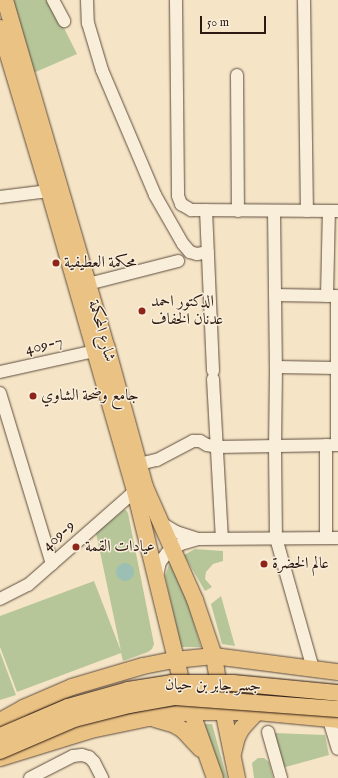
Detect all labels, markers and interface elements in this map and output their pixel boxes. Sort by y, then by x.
scale bar [202,8,268,34]
text: 50 m [207,15,229,30]
place label: محكمة العطيفية [64,253,137,273]
marker: محكمة العطيفية [51,258,61,268]
place label: الدكتور احمد عدنان الخفاف [151,292,223,330]
street label: شارع المحكمة [83,298,119,364]
marker: الدكتور احمد عدنان الخفاف [136,305,148,317]
street label: 409-7 [24,332,64,360]
place label: جامع وضحة الشاوي [41,386,139,406]
marker: جامع وضحة الشاوي [28,391,38,401]
street label: 409-9 [39,517,79,555]
place label: عيادات القمة [85,537,155,557]
marker: عيادات القمة [70,541,82,553]
place label: عالم الخضرة [272,554,329,574]
marker: عالم الخضرة [259,559,269,569]
street label: جسر جابر بن حيان [165,676,261,696]

